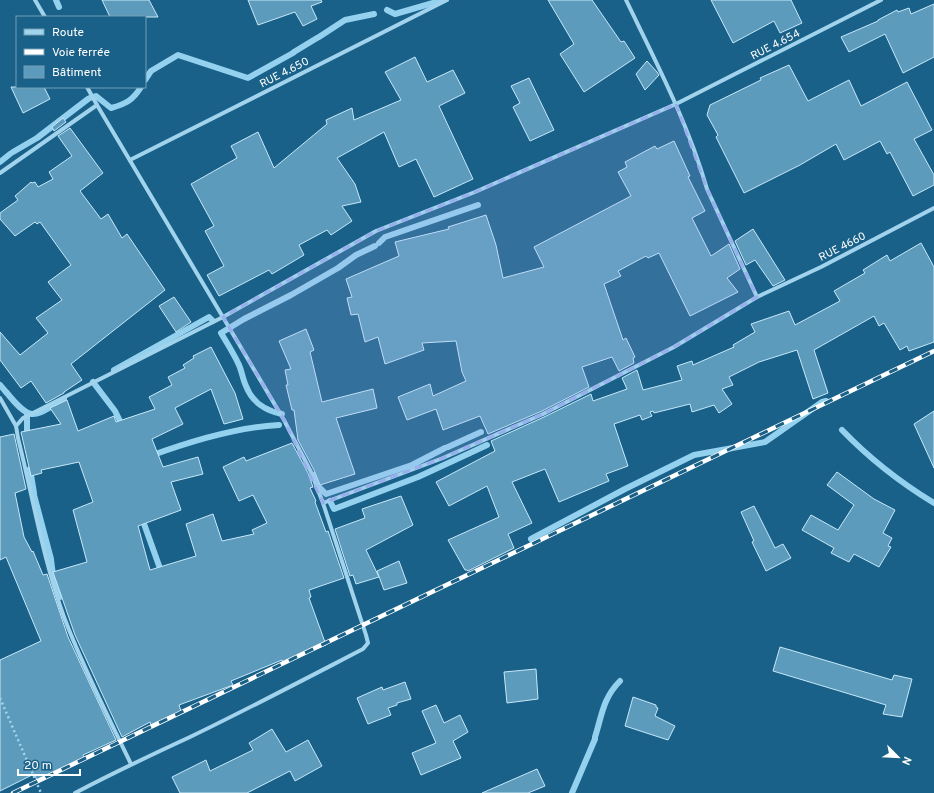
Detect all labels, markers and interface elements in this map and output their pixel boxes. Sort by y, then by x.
legend [16,16,146,88]
text: Route [52,25,84,41]
street label: RUE 4.654 [748,26,803,63]
text: Voie ferrée [52,45,110,61]
street label: RUE 4.650 [257,54,312,91]
text: Bâtiment [52,65,102,81]
street label: RUE 4660 [817,229,868,265]
north arrow [878,737,918,777]
scale bar [18,751,80,777]
text: N [898,754,914,767]
text: 20 m [24,758,52,774]

